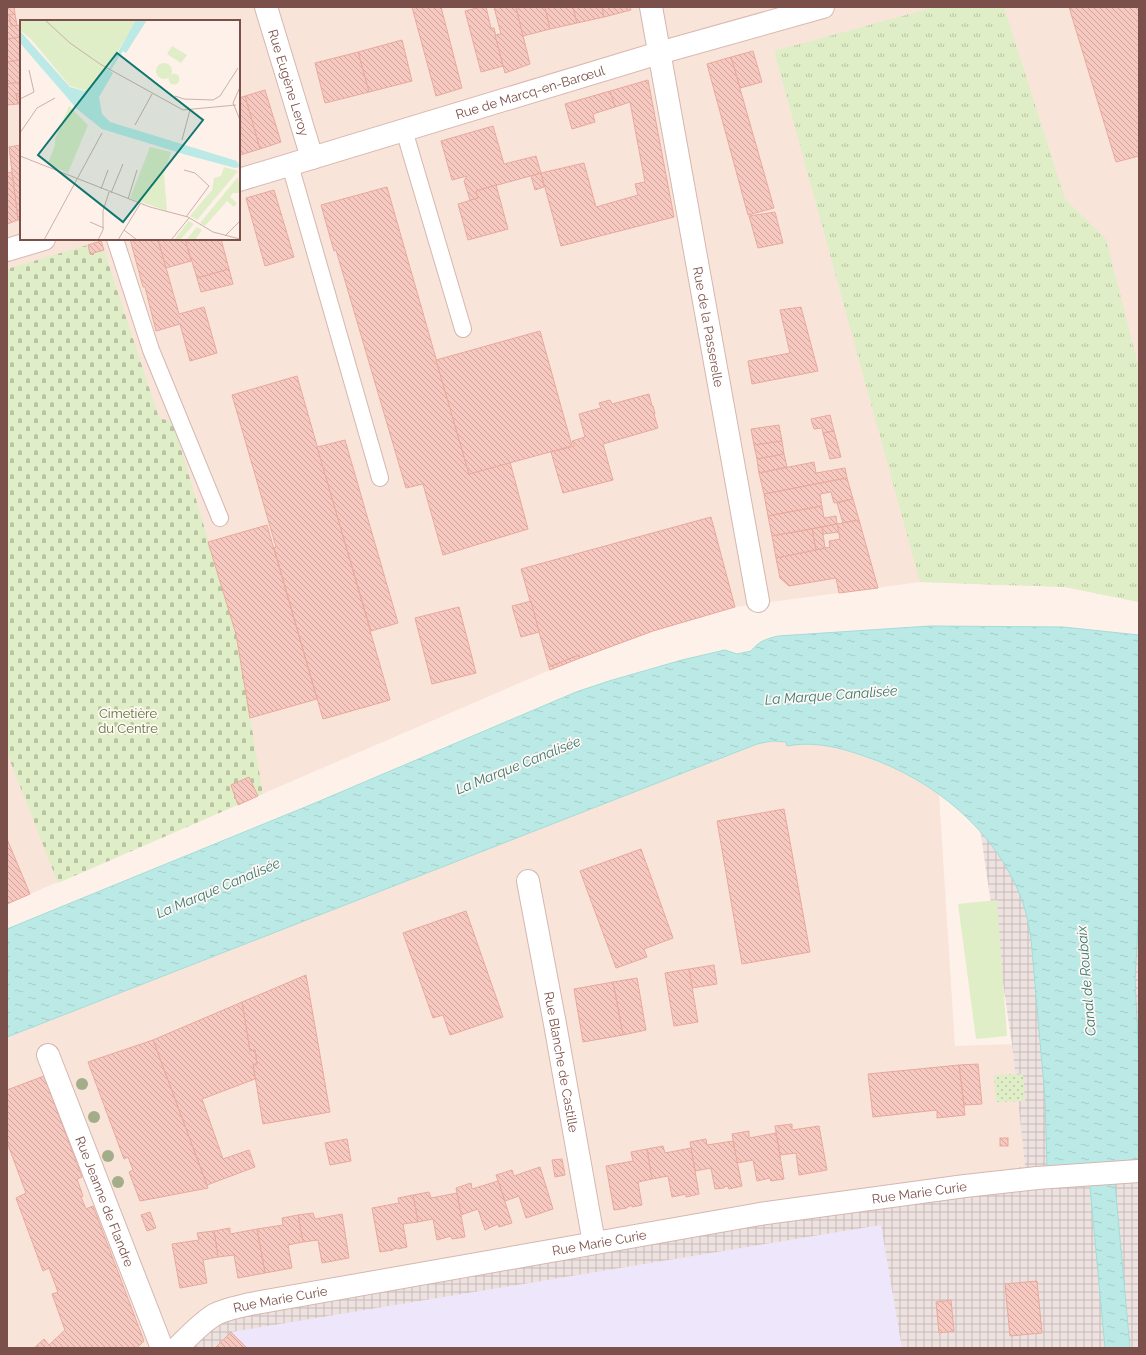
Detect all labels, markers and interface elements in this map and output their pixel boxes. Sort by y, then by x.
inset map [20,20,240,240]
street label: Rue Eugène Leroy [266,27,312,138]
street label: Rue de Marcq-en-Barœul [454,62,607,122]
street label: Rue de la Passerelle [690,265,727,389]
water label: La Marque Canalisée [764,682,898,708]
park label: Cimetière du Centre [98,706,158,736]
water label: La Marque Canalisée [453,732,583,797]
water label: La Marque Canalisée [154,854,283,921]
water label: Canal de Roubaix [1073,924,1099,1037]
street label: Rue Blanche de Castille [542,990,582,1134]
street label: Rue Jeanne de Flandre [73,1134,137,1269]
street label: Rue Marie Curie [871,1178,968,1206]
street label: Rue Marie Curie [551,1227,648,1258]
street label: Rue Marie Curie [232,1283,329,1315]

